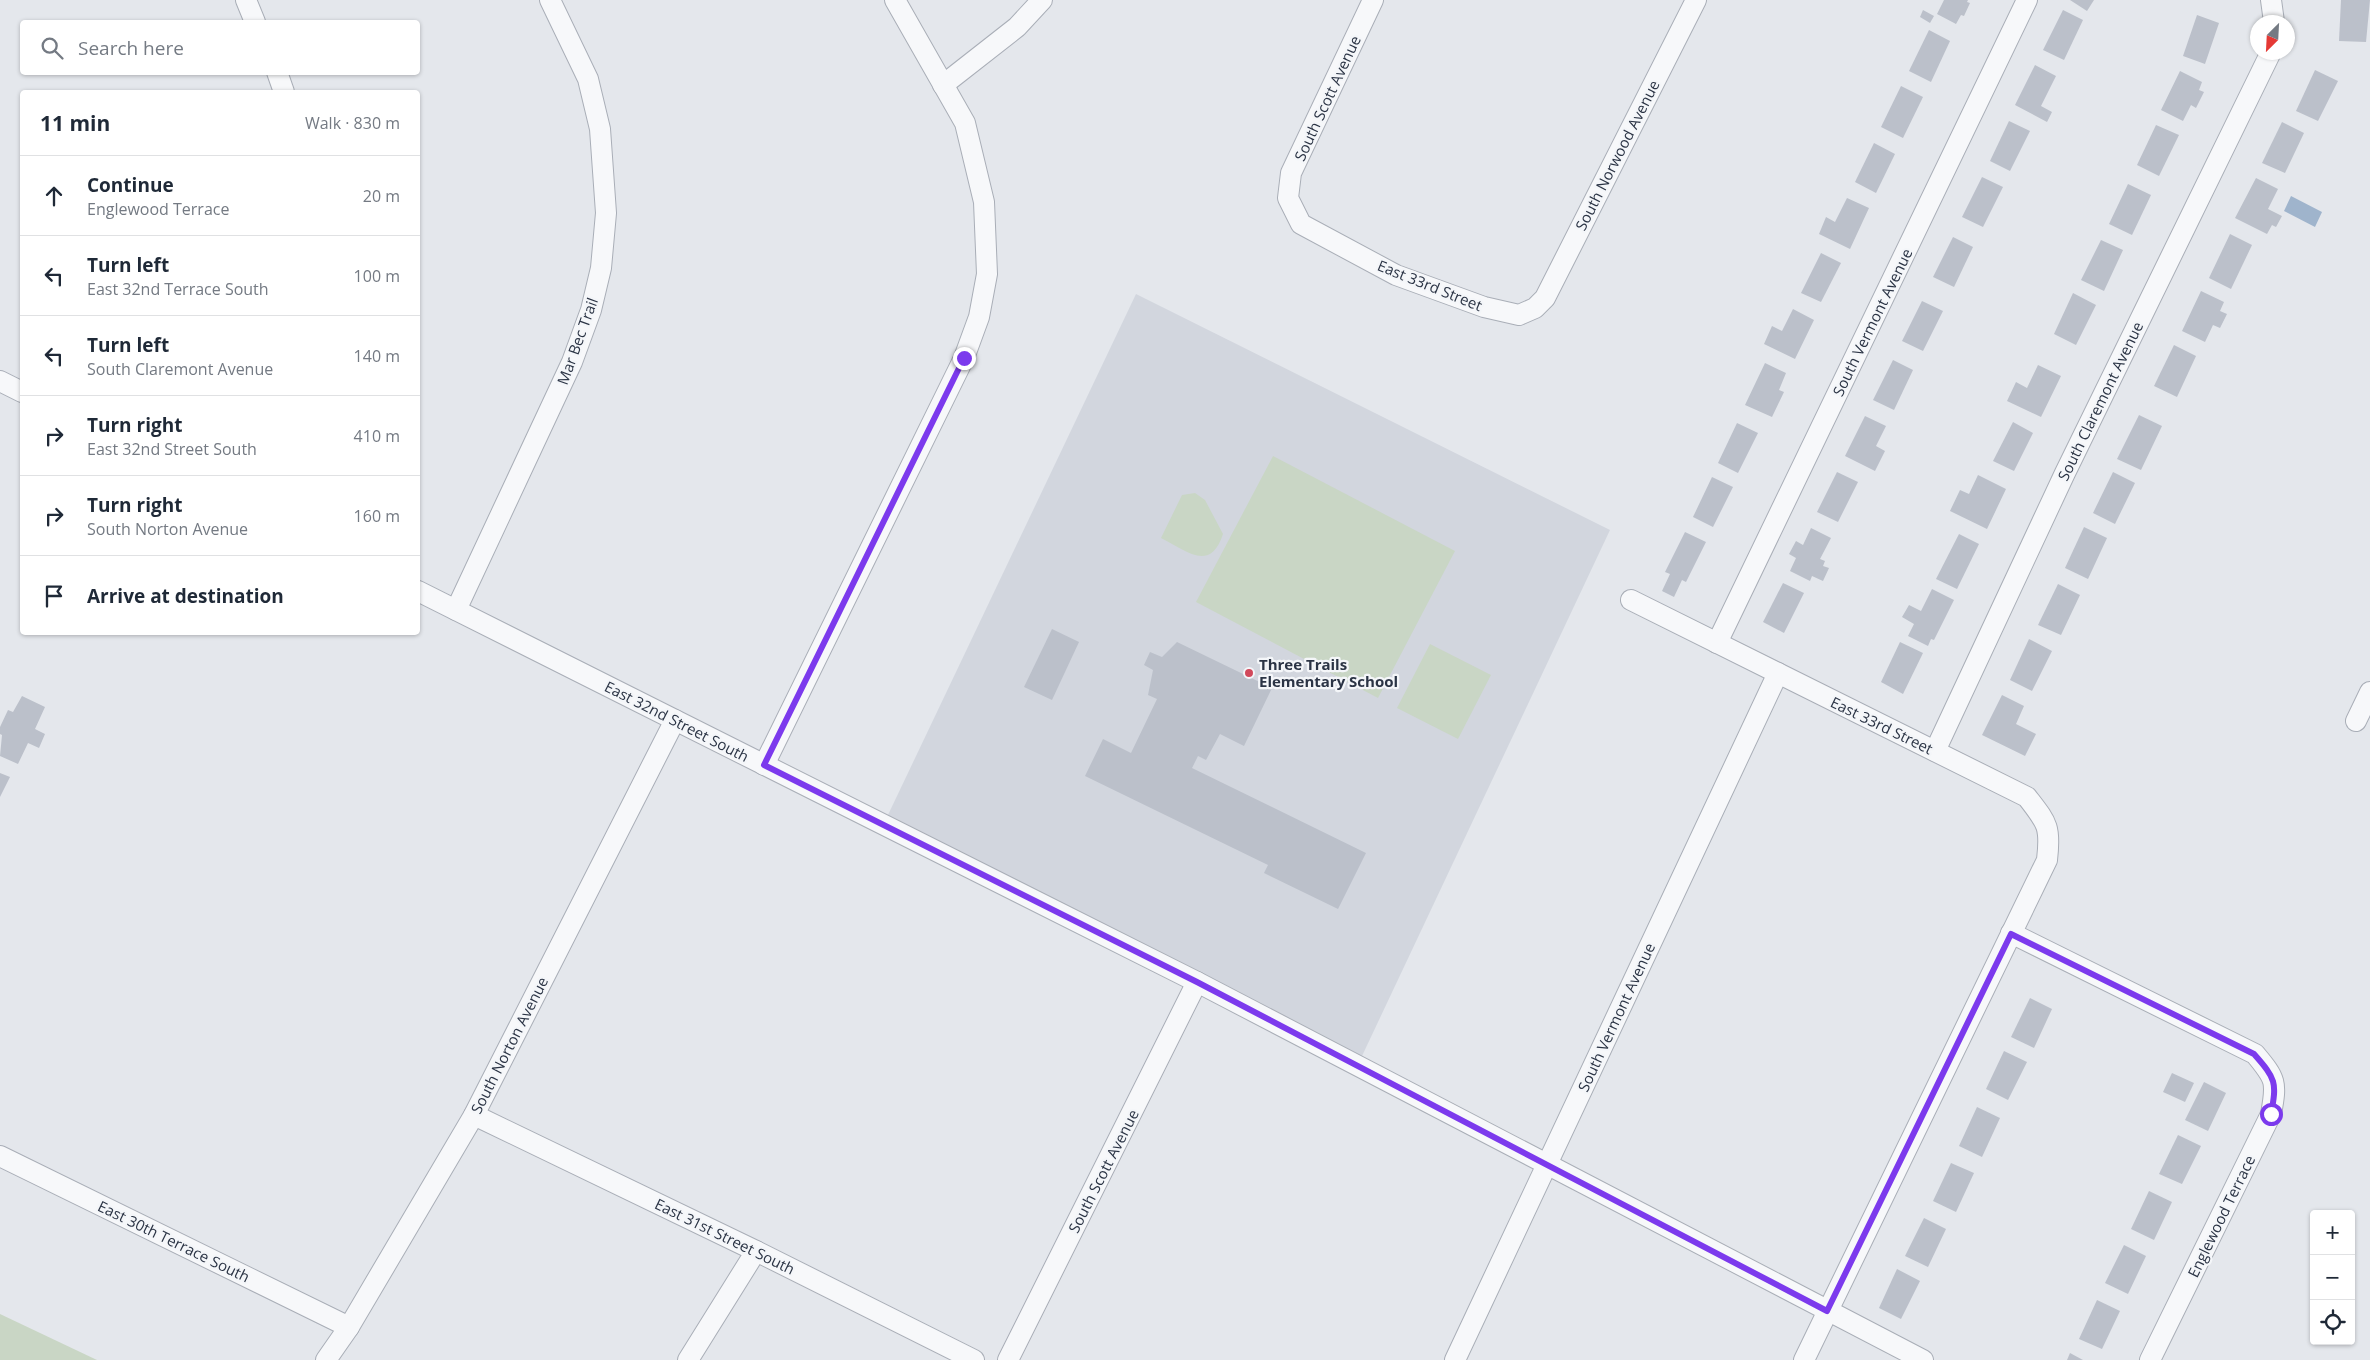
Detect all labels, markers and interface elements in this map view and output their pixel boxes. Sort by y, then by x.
north arrow [2250,15,2295,60]
search box [20,20,420,75]
street label: South Scott Avenue [1289,32,1365,164]
icon: search [38,34,66,62]
text: Search here [78,35,184,61]
street label: South Norwood Avenue [1570,76,1664,234]
text: 11 min [40,109,110,137]
text: Walk · 830 m [305,112,400,134]
text: Continue [87,172,174,198]
icon: ahead [40,182,68,210]
text: 20 m [363,185,400,207]
text: Englewood Terrace [87,198,229,220]
street label: South Vermont Avenue [1828,245,1916,399]
text: Turn left [87,252,169,278]
street label: East 33rd Street [1375,255,1485,315]
icon: left [40,262,68,290]
text: 100 m [354,265,400,287]
text: East 32nd Terrace South [87,278,269,300]
street label: Mar Bec Trail [552,295,602,387]
street label: South Claremont Avenue [2053,318,2147,484]
text: Turn left [87,332,169,358]
icon: left [40,342,68,370]
text: 140 m [354,345,400,367]
route end [953,347,976,370]
text: South Claremont Avenue [87,358,273,380]
text: Turn right [87,412,182,438]
icon: right [40,422,68,450]
text: 410 m [354,425,400,447]
text: East 32nd Street South [87,438,257,460]
text: Turn right [87,492,182,518]
icon: right [40,502,68,530]
text: 160 m [354,505,400,527]
text: South Norton Avenue [87,518,248,540]
icon: arrive [40,582,68,610]
text: Arrive at destination [87,583,284,609]
place label: Three Trails Elementary School [1259,654,1398,691]
marker: Three Trails Elementary School [1243,667,1255,679]
street label: East 32nd Street South [601,676,753,766]
street label: East 33rd Street [1828,692,1936,758]
street label: South Vermont Avenue [1573,939,1659,1095]
street label: South Norton Avenue [466,973,552,1117]
route start [2260,1103,2283,1126]
street label: South Scott Avenue [1063,1106,1143,1236]
street label: Englewood Terrace [2183,1152,2259,1280]
street label: East 31st Street South [652,1193,798,1279]
street label: East 30th Terrace South [95,1196,253,1286]
map controls [2310,1210,2355,1345]
button: + [2310,1210,2355,1255]
button: − [2310,1255,2355,1300]
button: locate [2310,1300,2355,1345]

